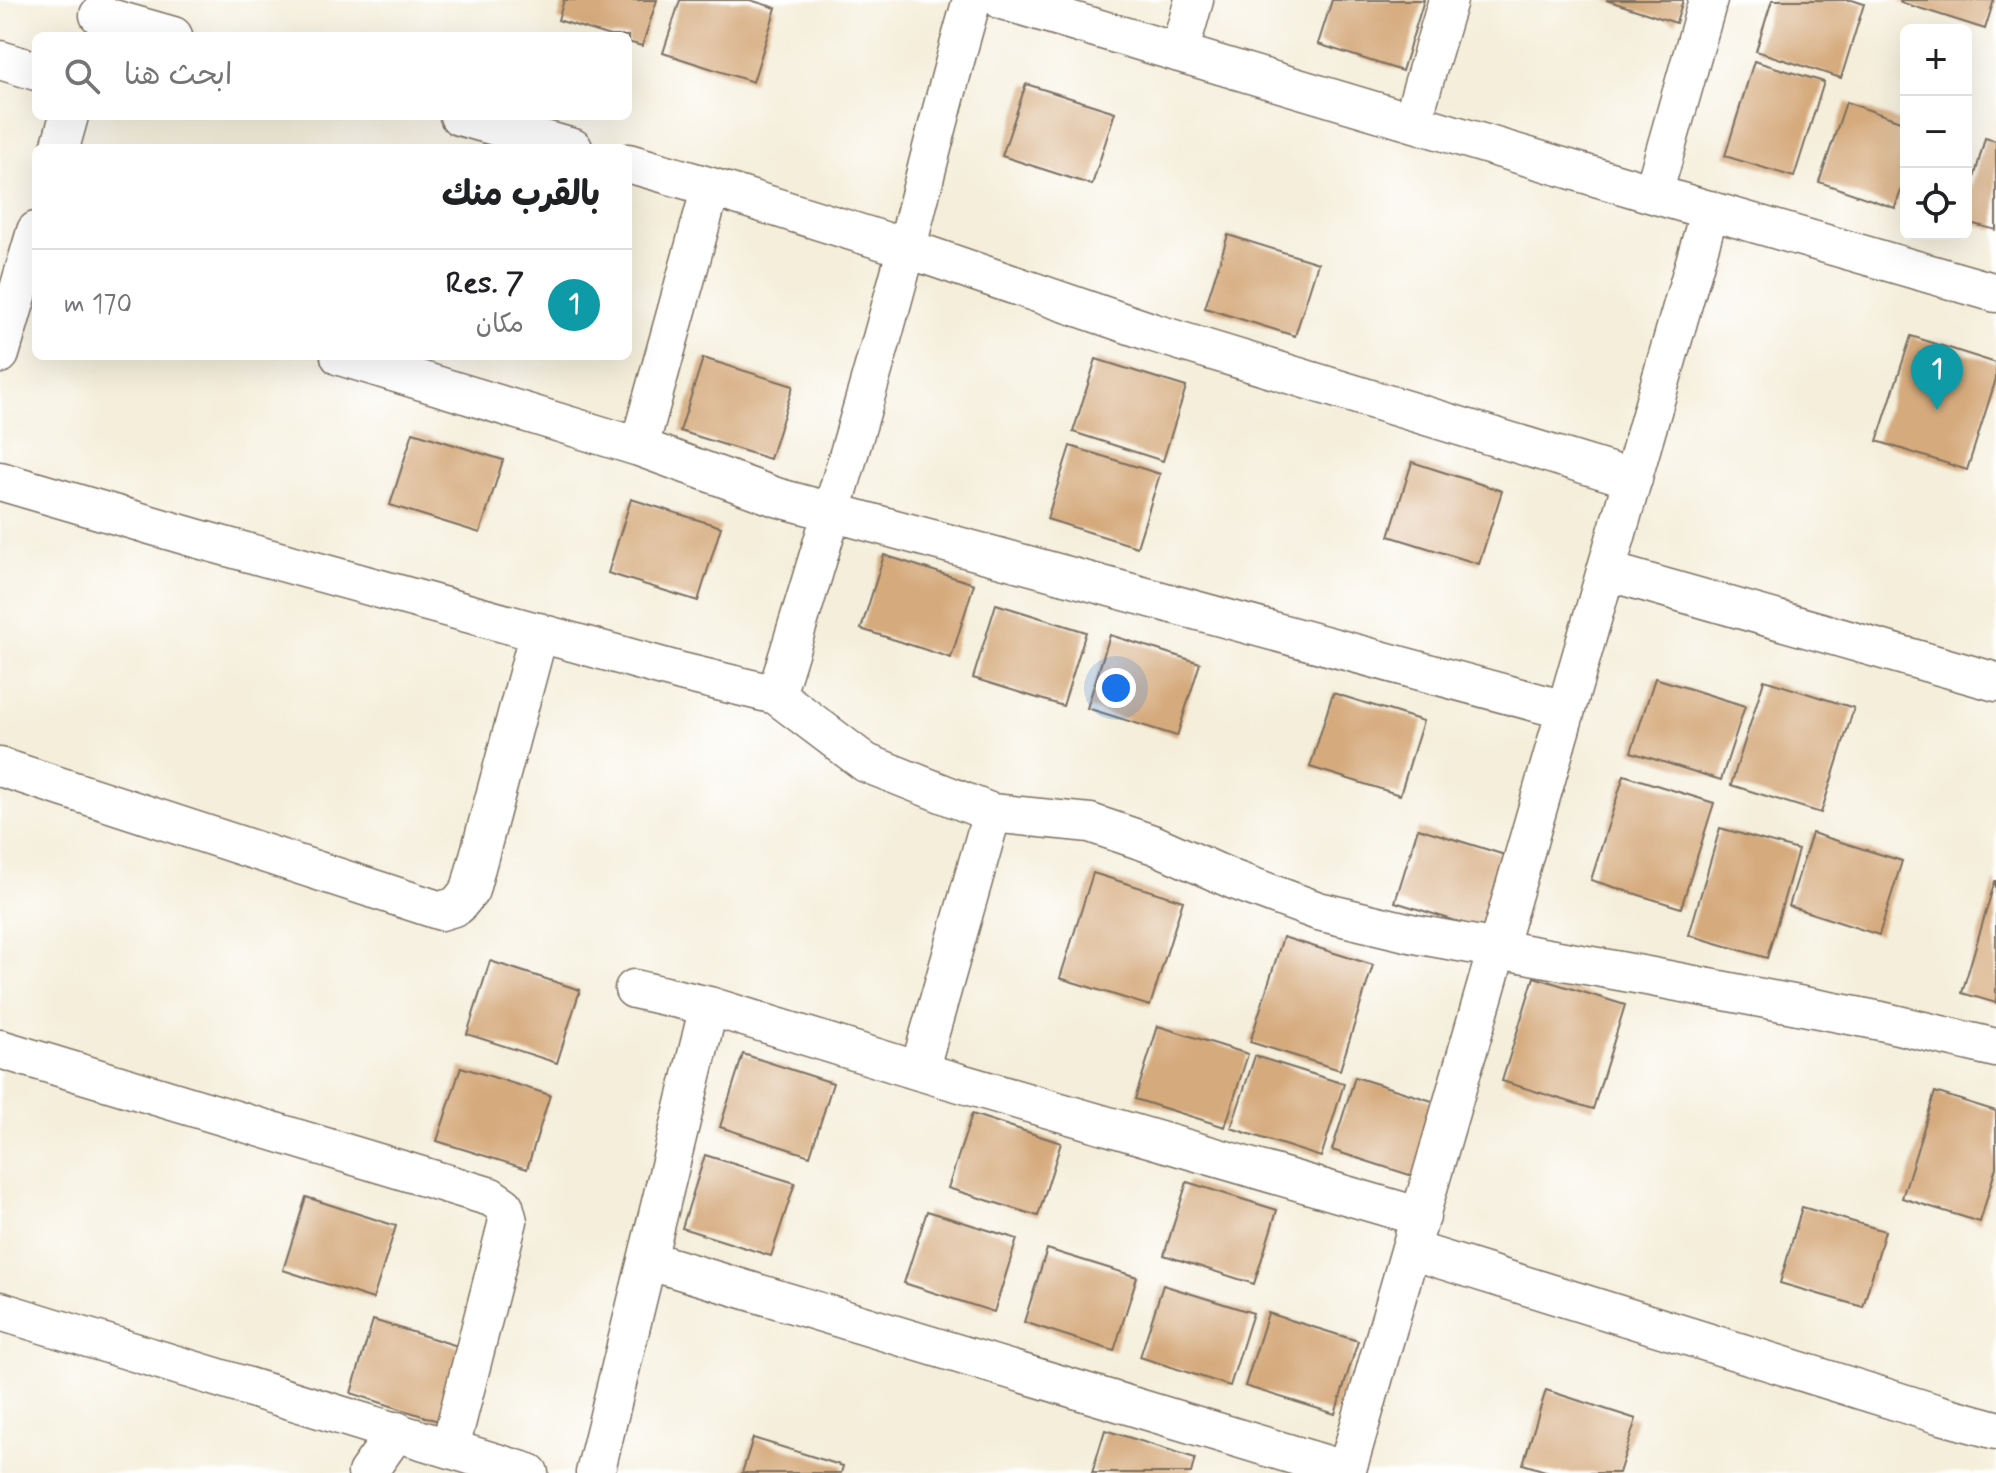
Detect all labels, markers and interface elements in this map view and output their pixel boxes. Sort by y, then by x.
map controls [1900,24,1972,240]
button: + [1900,24,1972,96]
search box [32,32,632,120]
icon: search [60,54,104,98]
text: ابحث هنا [124,56,232,95]
button: − [1900,96,1972,168]
button: locate [1900,168,1972,240]
text: بالقرب منك [442,173,600,218]
text: Res. 7 [446,264,524,303]
text: 170 m [64,288,132,322]
text: 1 [568,288,580,322]
text: مكان [476,308,524,342]
pin: 1 [1911,344,1963,410]
your location [1096,668,1136,708]

